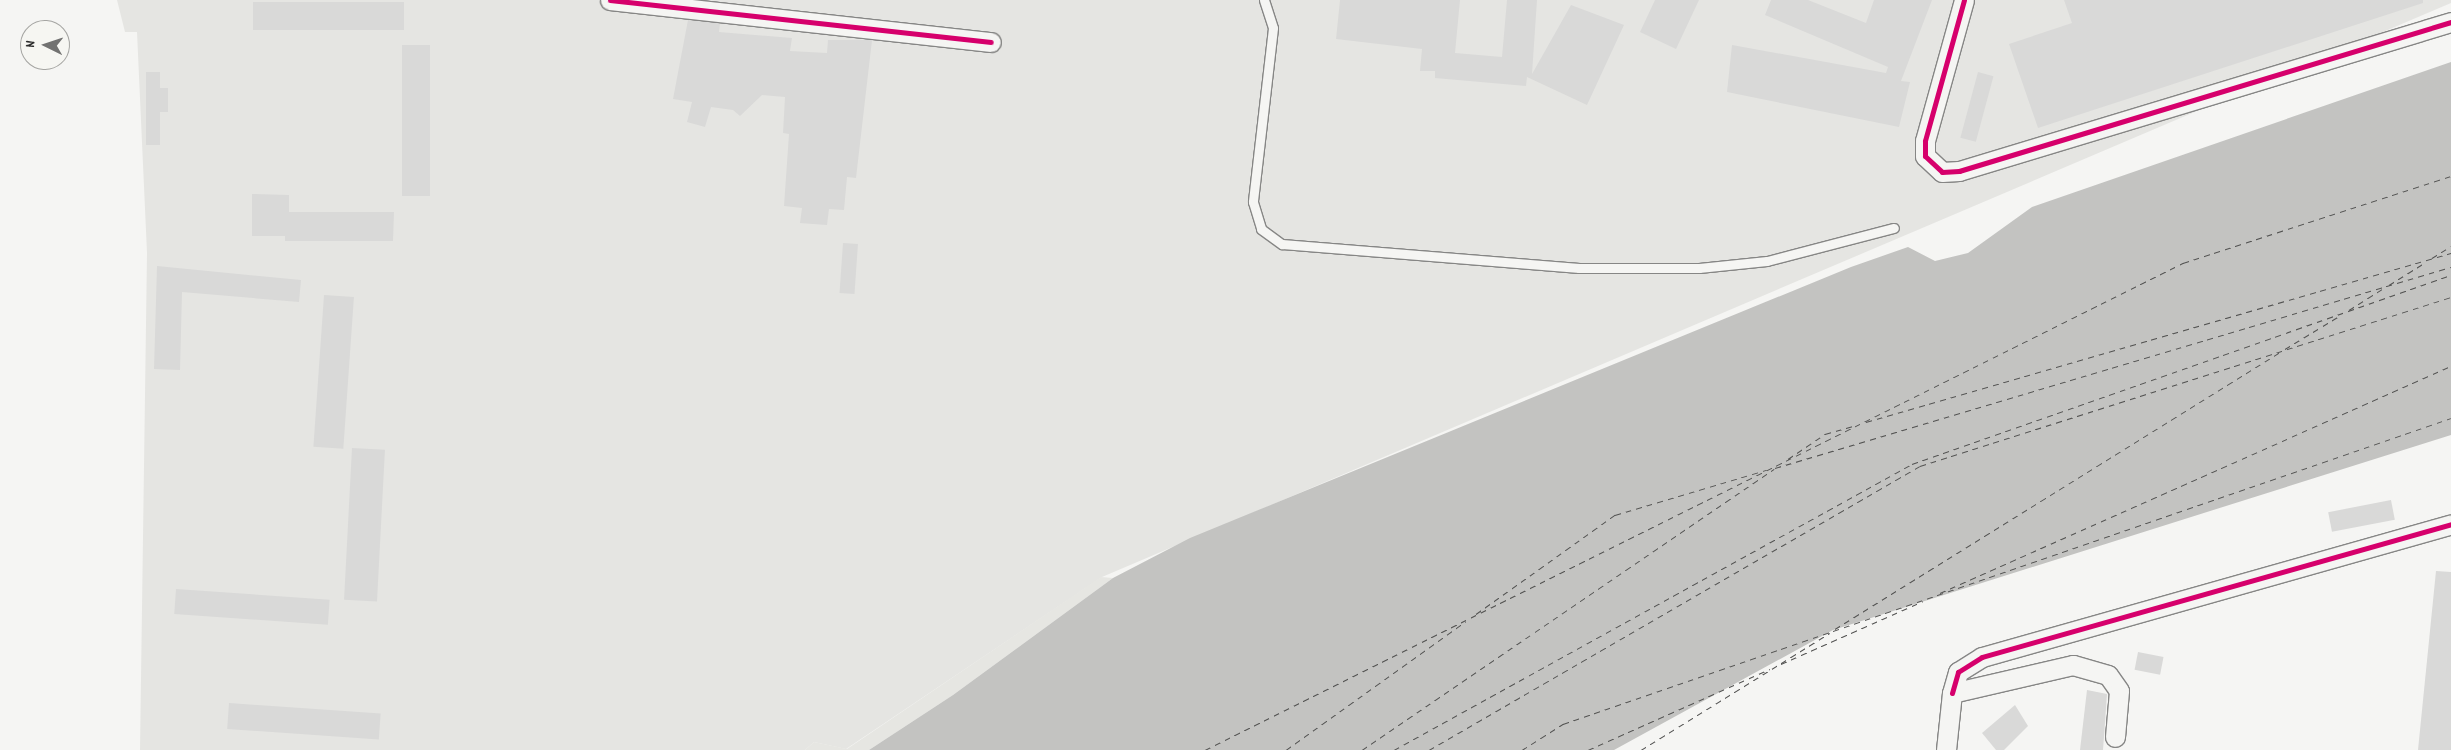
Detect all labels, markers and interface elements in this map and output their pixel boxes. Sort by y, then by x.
north arrow [20,20,70,70]
text: N [21,40,41,48]

